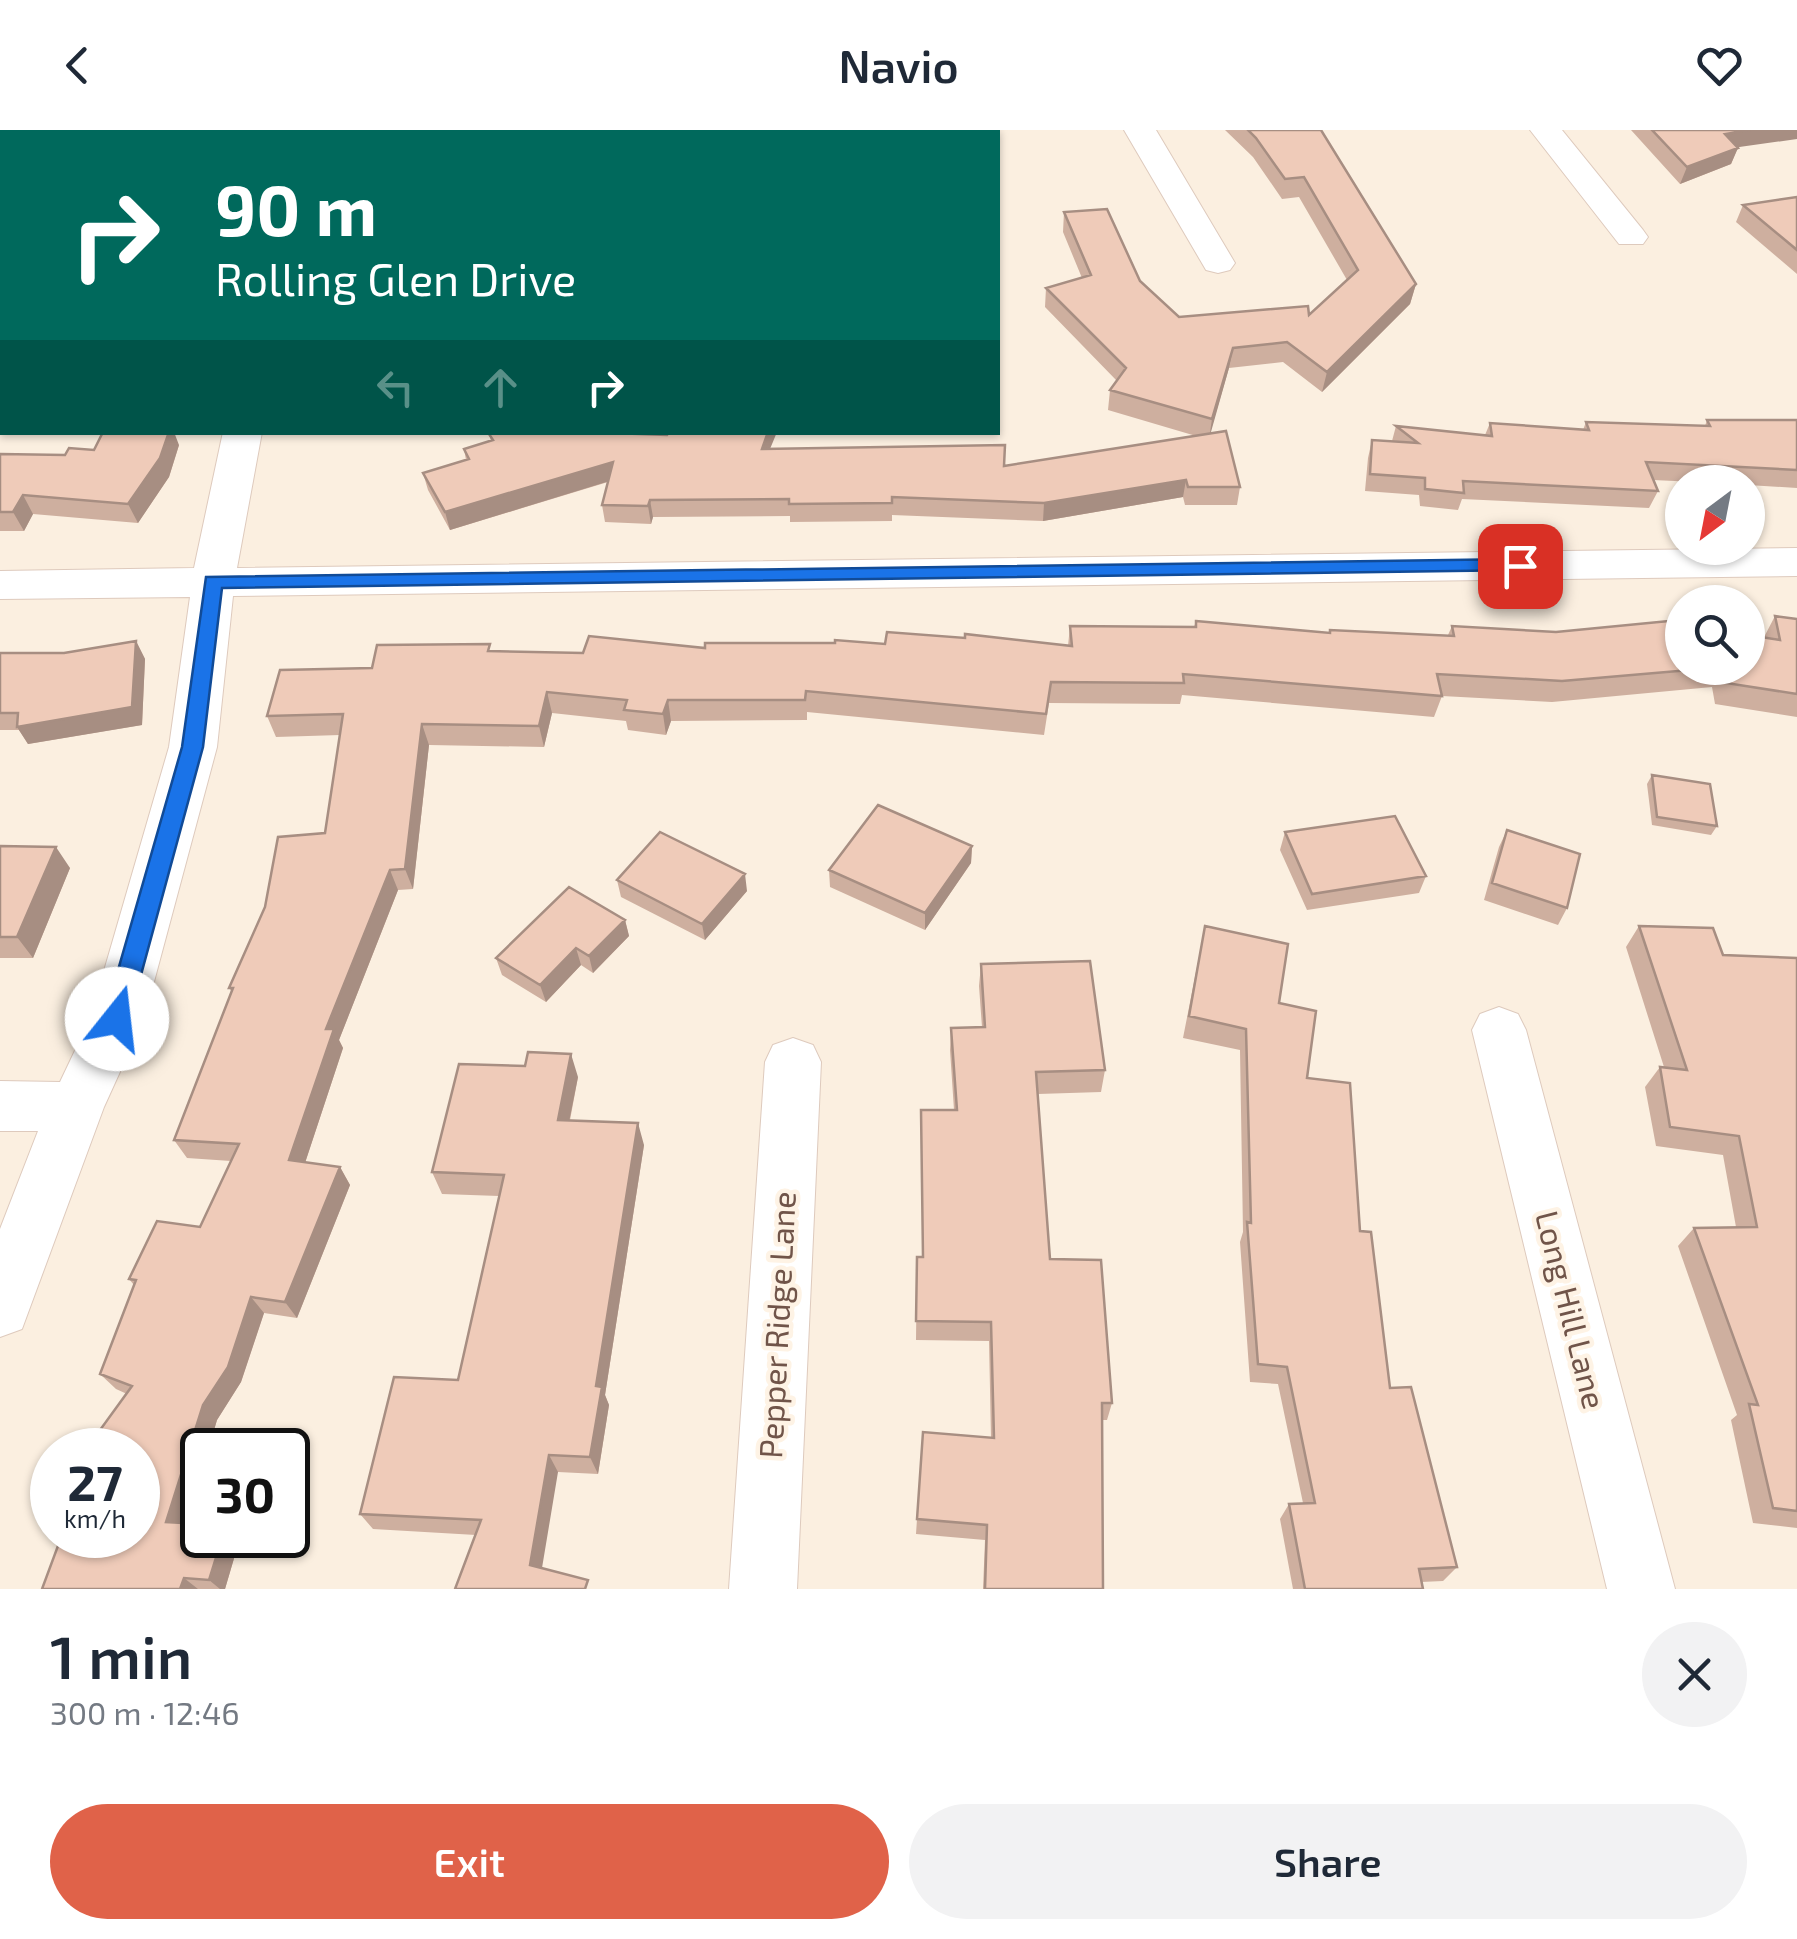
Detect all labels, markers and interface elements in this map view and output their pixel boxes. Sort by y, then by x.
icon: back [50,38,105,93]
text: Navio [838,38,959,92]
icon: heart [1692,38,1747,93]
text: 90 m [215,166,377,250]
icon: right [50,170,180,300]
text: Rolling Glen Drive [215,251,576,305]
icon: left [368,360,423,415]
icon: ahead [473,360,528,415]
icon: right [578,360,633,415]
north arrow [1665,465,1765,565]
map controls [1665,465,1765,685]
pin [1478,524,1563,609]
icon: arrive [1493,539,1548,594]
button: search [1665,585,1765,685]
position arrow [65,967,169,1071]
street label: Pepper Ridge Lane [750,1190,802,1459]
street label: Long Hill Lane [1529,1207,1615,1412]
speed limit sign: 30 [180,1428,310,1558]
text: 27 [67,1451,123,1511]
text: km/h [64,1503,126,1533]
text: 1 min [50,1619,192,1691]
button: close [1642,1622,1747,1727]
text: 300 m · 12:46 [50,1693,240,1731]
button: Exit [50,1804,889,1919]
button: Share [909,1804,1747,1919]

